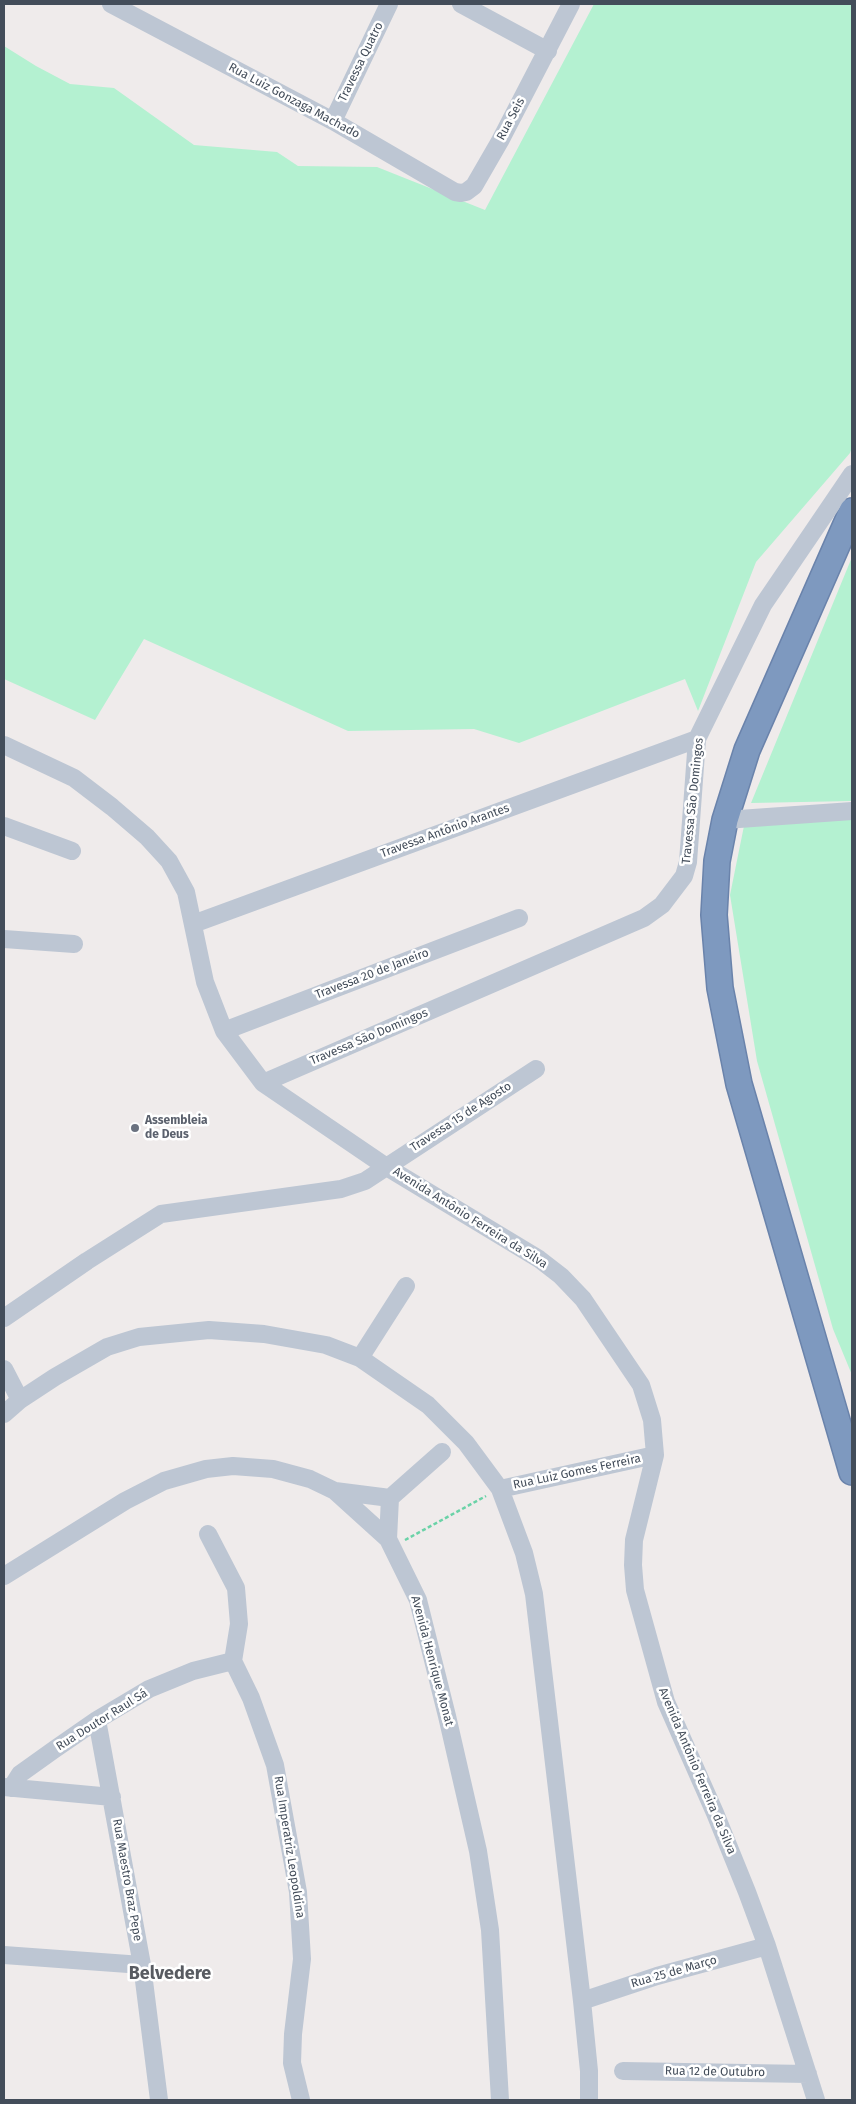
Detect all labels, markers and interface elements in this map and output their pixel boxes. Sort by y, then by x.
street label: Travessa Quatro [335,20,387,104]
street label: Rua Luiz Gonzaga Machado [226,60,362,142]
street label: Rua Seis [494,95,528,143]
street label: Travessa São Domingos [679,737,707,865]
street label: Travessa Antônio Arantes [379,801,511,861]
street label: Travessa 20 de Janeiro [313,946,431,1002]
street label: Travessa São Domingos [308,1006,430,1068]
street label: Travessa 15 de Agosto [408,1079,514,1155]
place label: Assembleia de Deus [145,1114,208,1142]
marker: Assembleia de Deus [129,1122,141,1134]
street label: Avenida Antônio Ferreira da Silva [390,1164,550,1272]
street label: Rua Luiz Gomes Ferreira [512,1451,642,1493]
street label: Avenida Henrique Monat [408,1594,456,1728]
street label: Rua Doutor Raul Sá [54,1686,150,1754]
street label: Avenida Antônio Ferreira da Silva [655,1686,739,1856]
street label: Rua Imperatriz Leopoldina [271,1775,307,1919]
street label: Rua Maestro Braz Pepe [109,1818,145,1942]
street label: Rua 25 de Março [629,1953,719,1991]
district label: Belvedere [129,1963,211,1985]
street label: Rua 12 de Outubro [665,2064,765,2080]

